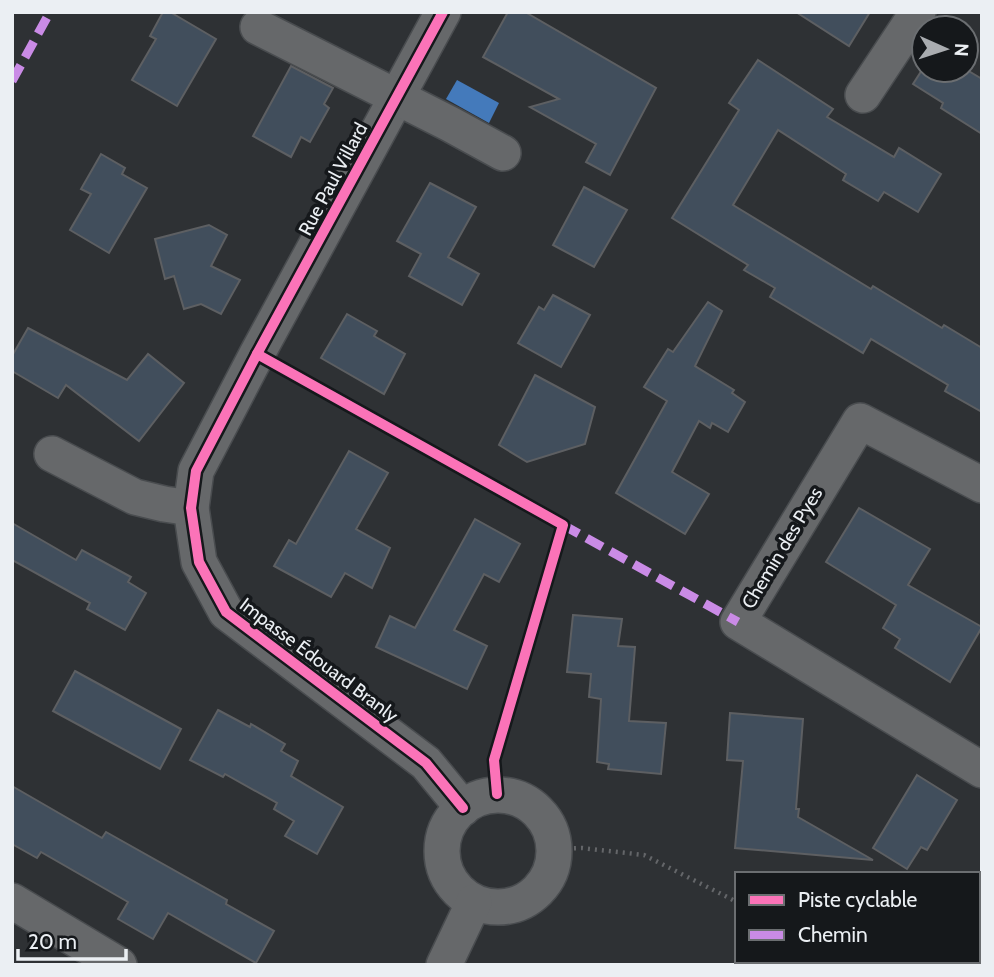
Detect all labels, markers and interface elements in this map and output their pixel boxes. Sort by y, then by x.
north arrow [910,14,980,84]
text: N [950,43,973,57]
street label: Rue Paul Villard [294,119,372,239]
street label: Chemin des Pyes [737,483,827,613]
street label: Impasse Édouard Branly [235,592,404,727]
legend [735,872,980,963]
text: Piste cyclable [798,887,918,912]
scale bar [18,918,126,962]
text: Chemin [798,922,868,947]
text: 20 m [28,929,77,954]

